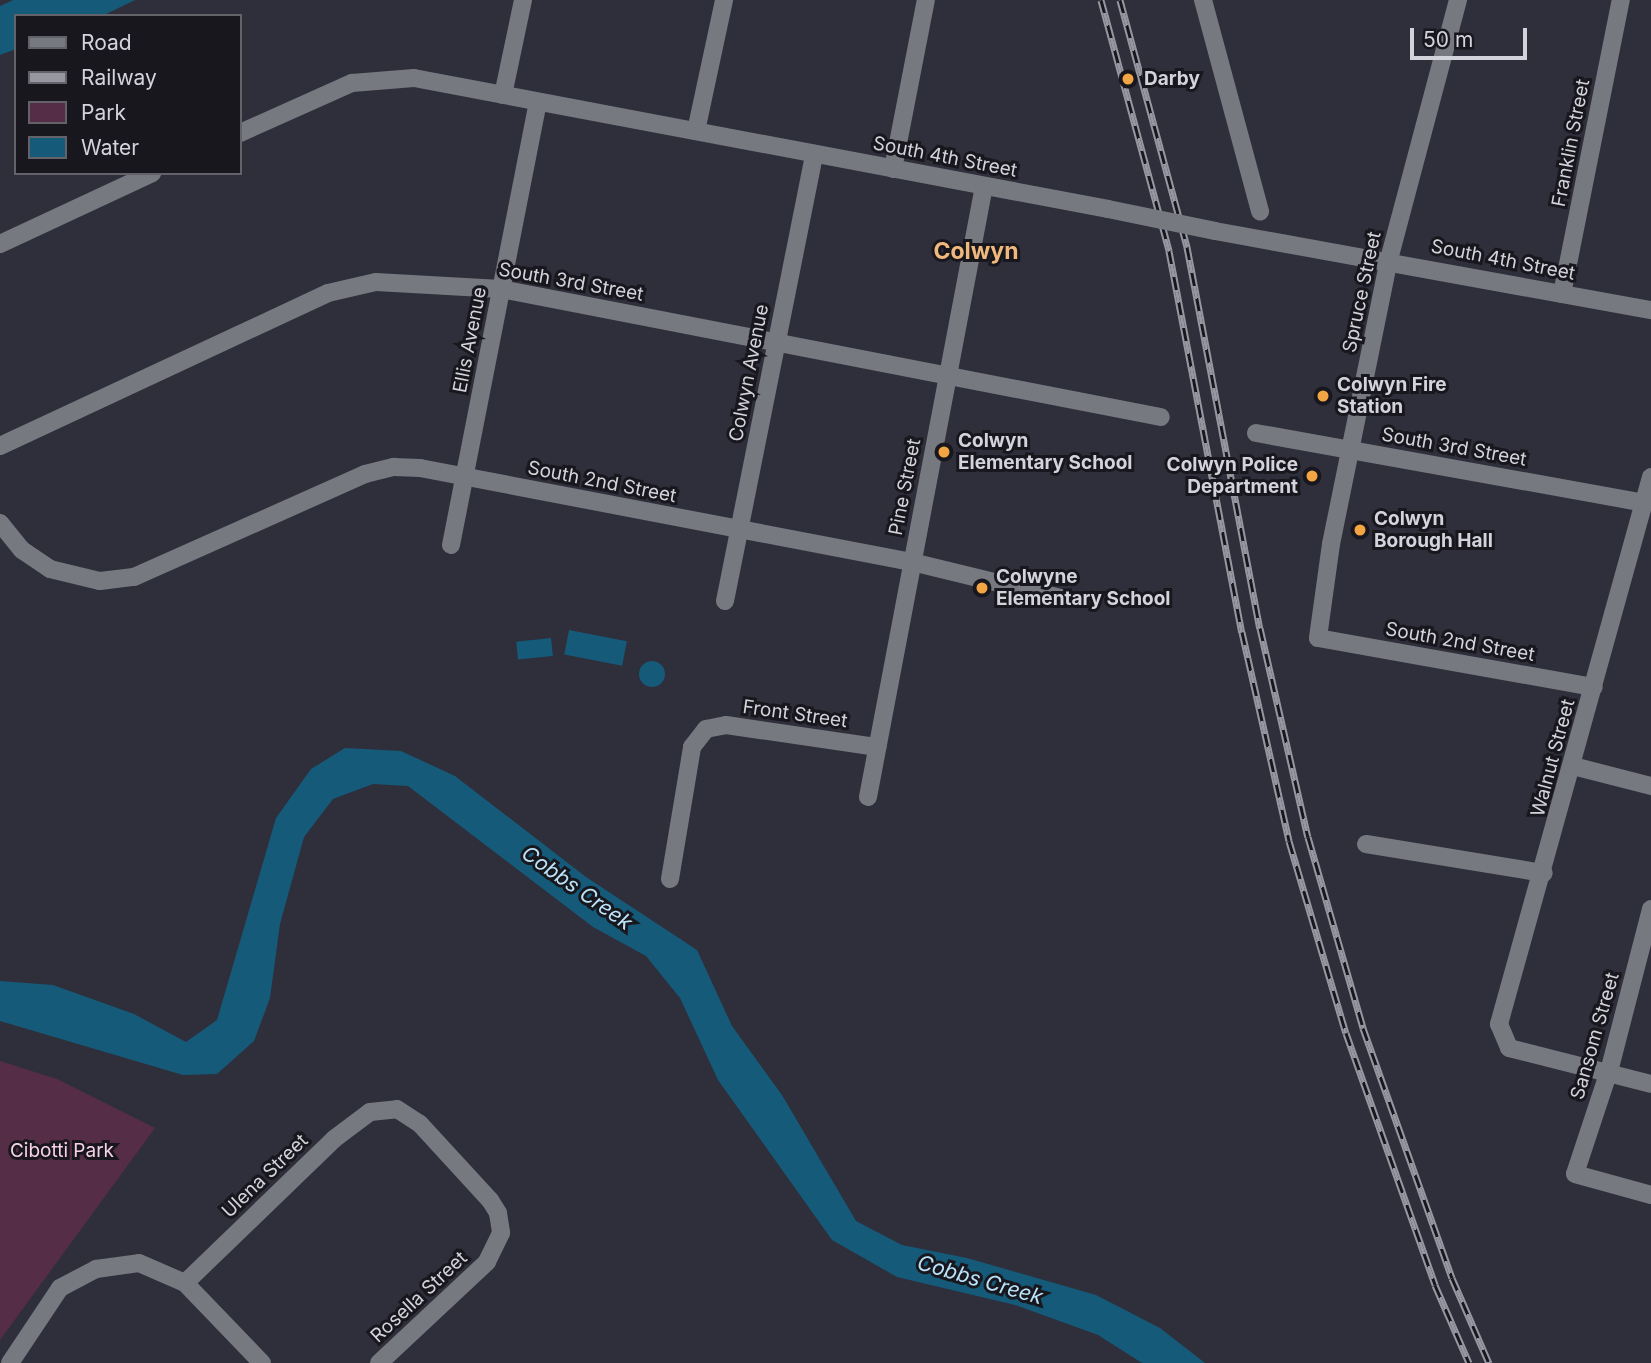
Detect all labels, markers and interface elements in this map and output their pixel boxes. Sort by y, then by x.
legend [14,14,242,175]
scale bar [1413,14,1530,58]
text: 50 m [1423,27,1473,52]
text: Road [81,30,132,55]
text: Railway [81,65,157,90]
place label: Darby [1144,68,1200,90]
marker: Darby [1118,69,1138,89]
street label: Franklin Street [1547,77,1595,209]
text: Park [81,100,126,125]
street label: South 4th Street [871,132,1019,182]
text: Water [81,135,139,160]
street label: Spruce Street [1338,229,1386,355]
street label: South 4th Street [1429,235,1577,285]
district label: Colwyn [933,237,1019,265]
street label: South 3rd Street [497,258,645,306]
street label: Ellis Avenue [449,285,491,395]
street label: Colwyn Avenue [725,302,773,444]
place label: Colwyn Fire Station [1337,374,1447,418]
marker: Colwyn Fire Station [1315,388,1331,404]
street label: South 3rd Street [1380,423,1528,471]
place label: Colwyn Elementary School [958,430,1132,474]
street label: Pine Street [884,437,926,537]
marker: Colwyn Elementary School [936,444,952,460]
place label: Colwyn Police Department [1167,454,1298,498]
street label: South 2nd Street [526,456,678,508]
marker: Colwyn Police Department [1304,468,1320,484]
place label: Colwyn Borough Hall [1374,508,1493,552]
marker: Colwyn Borough Hall [1352,522,1368,538]
place label: Colwyne Elementary School [996,566,1170,610]
marker: Colwyne Elementary School [974,580,990,596]
street label: South 2nd Street [1384,618,1536,666]
street label: Front Street [741,695,849,733]
street label: Walnut Street [1526,697,1580,819]
water label: Cobbs Creek [517,841,637,935]
street label: Sansom Street [1566,970,1624,1102]
street label: Ulena Street [217,1129,313,1223]
park label: Cibotti Park [10,1140,114,1162]
street label: Rosella Street [366,1247,472,1347]
water label: Cobbs Creek [914,1250,1046,1310]

